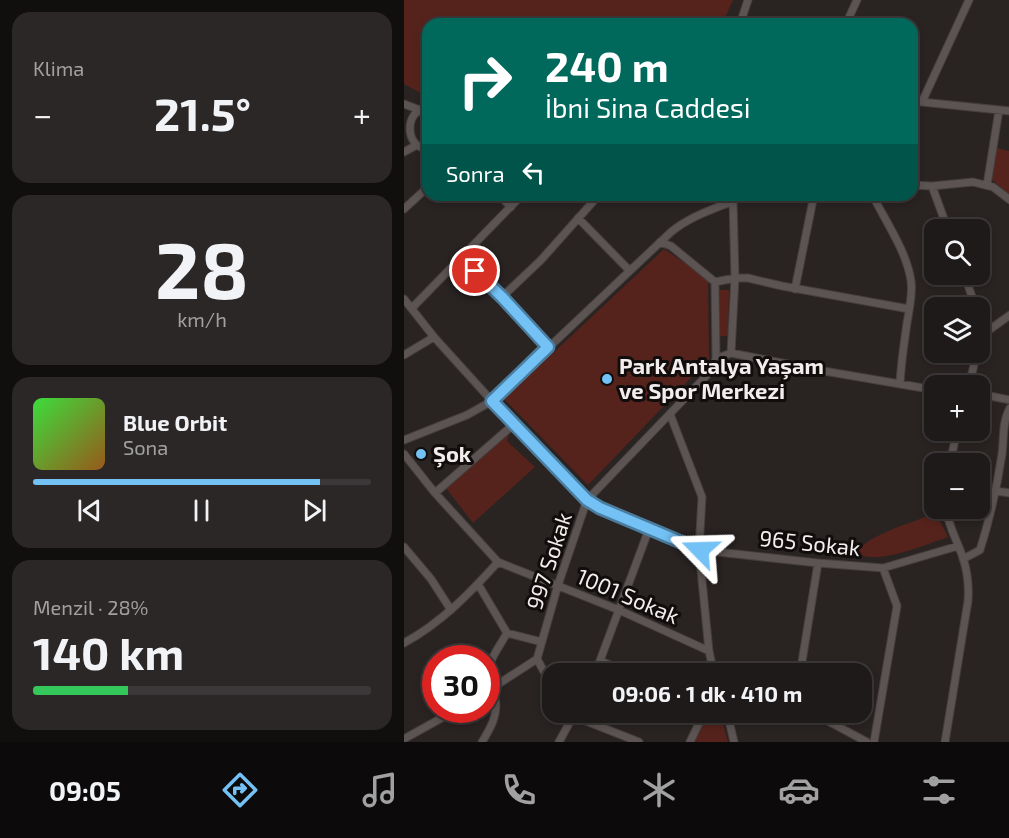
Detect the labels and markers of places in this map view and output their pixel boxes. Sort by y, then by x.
pin [449,245,500,296]
place label: Park Antalya Yaşam ve Spor Merkezi [619,352,824,403]
marker: Park Antalya Yaşam ve Spor Merkezi [600,372,614,386]
place label: Şok [433,440,472,468]
marker: Şok [414,447,428,461]

